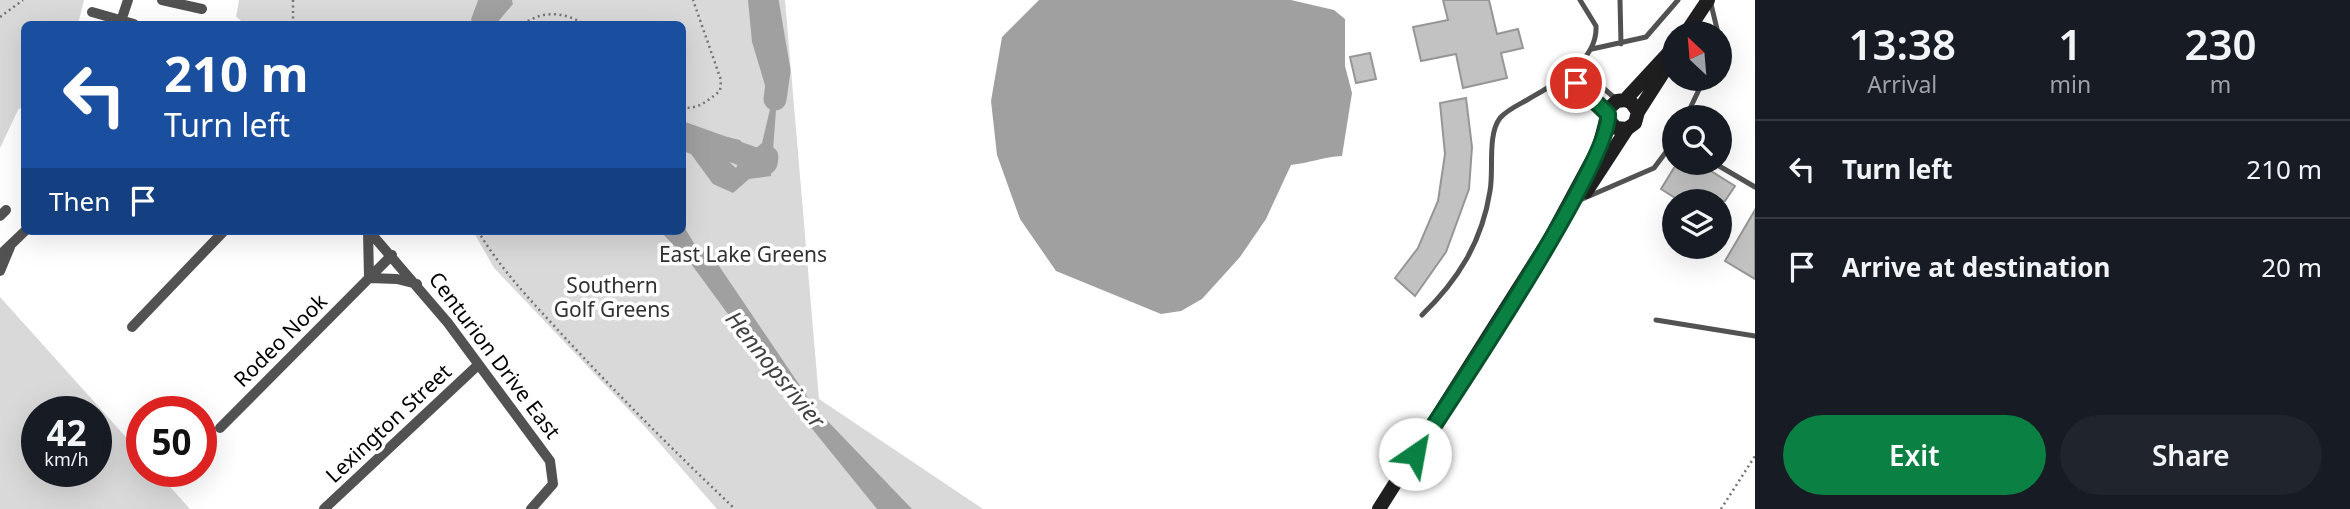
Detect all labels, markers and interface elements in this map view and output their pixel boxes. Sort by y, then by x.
text: 13:38 [1848,15,1956,72]
text: 1 [2058,15,2082,72]
text: 230 [2185,15,2257,72]
north arrow [1662,21,1732,91]
map controls [1662,21,1732,259]
text: 210 m [164,40,309,106]
icon: left [49,49,140,140]
pin [1546,53,1606,113]
icon: arrive [1557,64,1595,102]
text: Arrival [1867,68,1937,100]
text: min [2049,68,2091,100]
text: m [2210,68,2231,100]
text: Turn left [164,103,290,146]
button: search [1662,105,1732,175]
icon: left [1783,150,1821,188]
text: Turn left [1842,151,1953,187]
text: 210 m [2246,151,2322,187]
icon: arrive [124,182,162,220]
text: Then [49,183,110,219]
button: layers [1662,189,1732,259]
park label: East Lake Greens [659,240,827,268]
icon: arrive [1783,248,1821,286]
text: Arrive at destination [1842,249,2111,285]
text: 20 m [2261,249,2322,285]
street label: Centurion Drive East [423,266,567,445]
park label: Southern Golf Greens [554,271,670,323]
street label: Rodeo Nook [227,287,333,393]
water label: Hennopsrivier [719,304,834,435]
street label: Lexington Street [319,357,457,489]
speed limit sign: 50 [126,396,217,487]
text: 42 [46,409,87,456]
button: Exit [1783,415,2046,495]
button: Share [2060,415,2322,495]
position arrow [1378,417,1452,491]
text: km/h [44,447,89,471]

